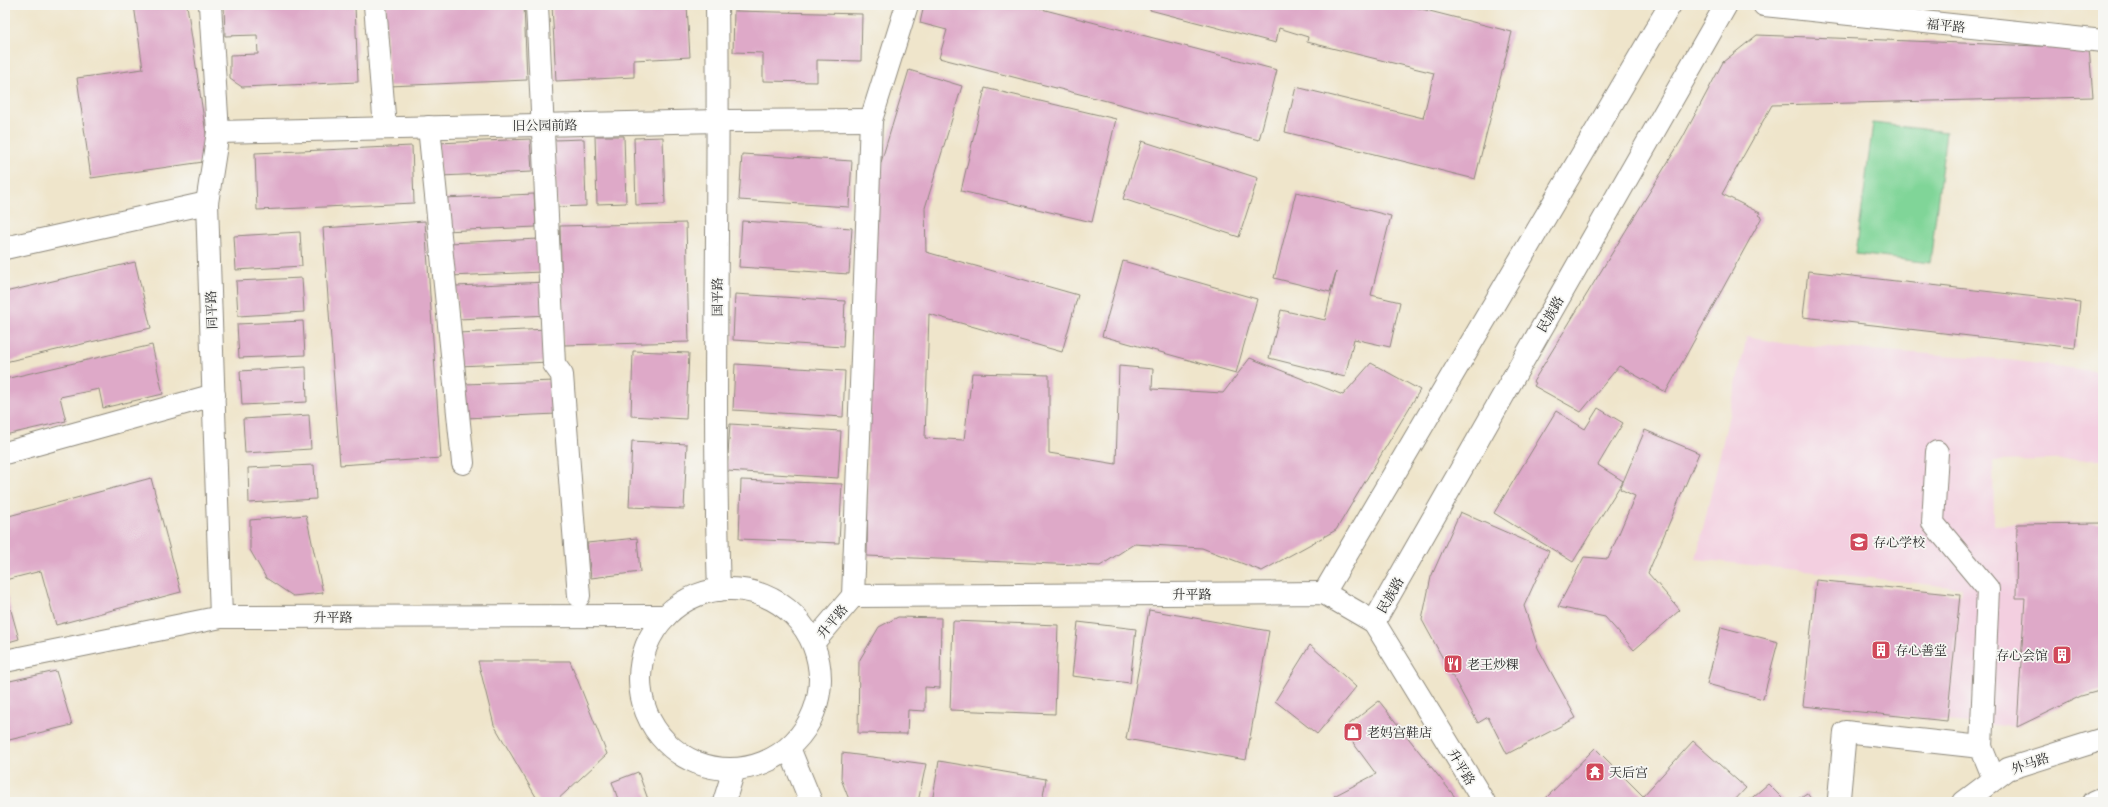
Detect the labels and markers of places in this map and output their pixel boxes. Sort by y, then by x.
school or university icon: 存心学校 [1848,531,1870,553]
place label: 存心学校 [1873,534,1925,550]
building icon: 存心善堂 [1870,639,1892,661]
place label: 存心善堂 [1895,642,1947,658]
building icon: 存心会馆 [2051,644,2073,666]
place label: 存心会馆 [1996,647,2048,663]
restaurant icon: 老王炒粿 [1442,653,1464,675]
place label: 老王炒粿 [1467,656,1519,672]
shop icon: 老妈宫鞋店 [1342,721,1364,743]
place label: 老妈宫鞋店 [1367,724,1432,740]
temple icon: 天后宫 [1584,761,1606,783]
place label: 天后宫 [1609,764,1648,780]

